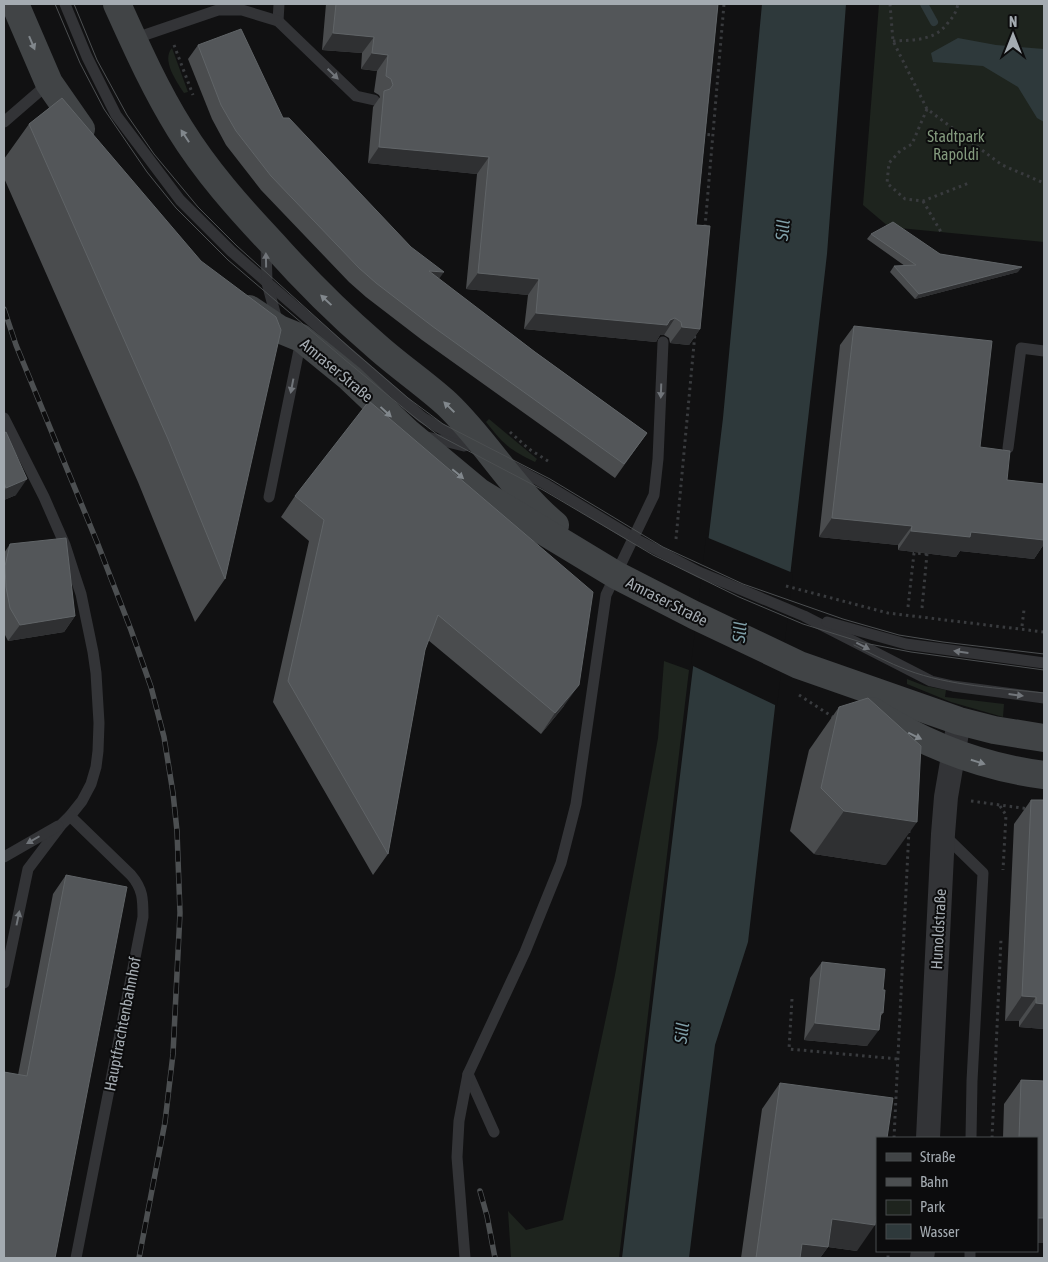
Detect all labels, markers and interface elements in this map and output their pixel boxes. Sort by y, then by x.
north arrow [988,10,1038,60]
text: N [1009,14,1017,30]
one-way arrow [28,36,36,51]
one-way arrow [326,68,338,80]
park label: Stadtpark Rapoldi [927,127,985,164]
one-way arrow [180,130,190,143]
water label: Sill [771,218,794,243]
one-way arrow [262,252,270,268]
one-way arrow [321,294,333,306]
street label: Amraser Straße [297,335,377,405]
one-way arrow [287,378,295,394]
one-way arrow [657,383,665,399]
one-way arrow [443,401,455,413]
one-way arrow [380,406,392,418]
one-way arrow [451,469,464,480]
street label: Amraser Straße [623,573,711,629]
water label: Sill [728,620,751,645]
one-way arrow [855,642,870,650]
one-way arrow [953,647,969,655]
one-way arrow [1008,691,1024,699]
one-way arrow [908,732,923,740]
one-way arrow [971,759,986,766]
one-way arrow [26,836,39,845]
street label: Hunoldstraße [927,888,949,970]
one-way arrow [14,910,22,926]
street label: Hauptfrachtenbahnhof [100,955,145,1093]
water label: Sill [669,1021,693,1046]
legend [876,1137,1038,1252]
text: Straße [920,1148,956,1165]
text: Bahn [920,1173,949,1190]
text: Park [920,1198,945,1215]
text: Wasser [920,1223,960,1240]

